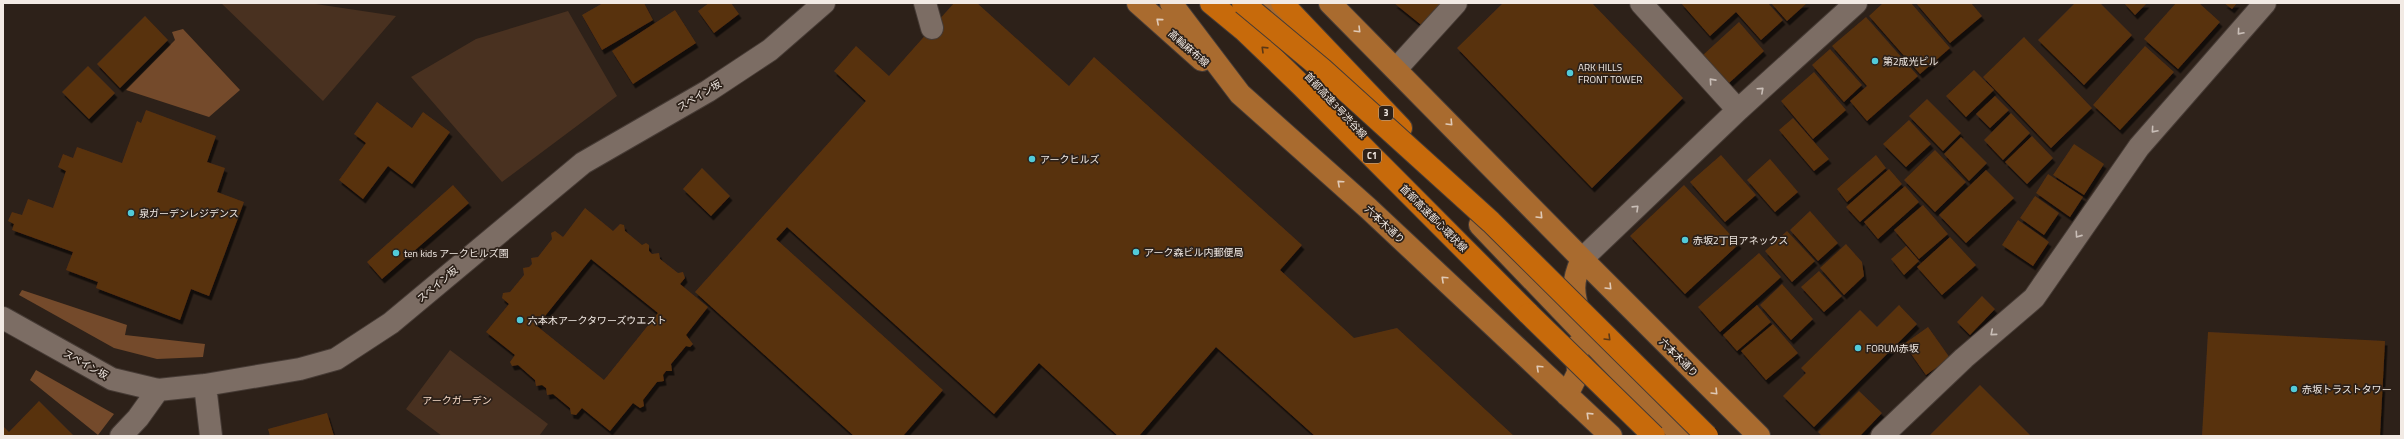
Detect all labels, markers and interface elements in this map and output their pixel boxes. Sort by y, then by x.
one-way arrow [1156,19,1163,26]
one-way arrow [1353,25,1361,33]
street label: 高輪麻布線 [1165,26,1212,70]
one-way arrow [2237,28,2244,35]
one-way arrow [1261,46,1269,54]
place label: 第2成光ビル [1883,54,1939,69]
marker: 第2成光ビル [1870,56,1880,66]
place label: ARK HILLS FRONT TOWER [1578,60,1642,87]
marker: ARK HILLS FRONT TOWER [1565,68,1575,78]
street label: 首都高速3号渋谷線 [1301,69,1370,142]
street label: スペイン坂 [674,76,724,115]
one-way arrow [1709,78,1717,86]
one-way arrow [1756,87,1763,94]
road number: 3 [1379,106,1393,120]
one-way arrow [1445,118,1453,126]
one-way arrow [2152,126,2159,133]
road number: C1 [1363,149,1381,163]
place label: アークヒルズ [1040,152,1099,167]
marker: アークヒルズ [1027,154,1037,164]
one-way arrow [1337,180,1345,188]
street label: 首都高速都心環状線 [1397,181,1471,255]
street label: 六本木通り [1361,202,1408,247]
one-way arrow [1631,205,1639,213]
place label: 泉ガーデンレジデンス [139,206,239,221]
marker: 泉ガーデンレジデンス [126,208,136,218]
one-way arrow [1535,211,1543,219]
one-way arrow [2076,231,2083,238]
place label: 赤坂2丁目アネックス [1693,233,1788,248]
marker: 赤坂2丁目アネックス [1680,235,1690,245]
place label: アーク森ビル内郵便局 [1144,245,1243,260]
place label: ten kids アークヒルズ園 [404,246,509,261]
marker: アーク森ビル内郵便局 [1131,247,1141,257]
marker: ten kids アークヒルズ園 [391,248,401,258]
street label: スペイン坂 [414,263,461,306]
one-way arrow [1441,276,1449,284]
one-way arrow [1604,282,1612,290]
place label: 六本木アークタワーズウエスト [528,313,667,328]
marker: 六本木アークタワーズウエスト [515,315,525,325]
one-way arrow [1991,328,1998,335]
one-way arrow [1603,333,1611,341]
street label: 六本木通り [1656,334,1702,380]
place label: FORUM赤坂 [1866,341,1919,356]
marker: FORUM赤坂 [1853,343,1863,353]
street label: スペイン坂 [61,346,111,383]
one-way arrow [1536,365,1544,373]
place label: 赤坂トラストタワー [2302,382,2392,397]
marker: 赤坂トラストタワー [2289,384,2299,394]
one-way arrow [1710,387,1718,395]
park label: アークガーデン [422,393,492,408]
one-way arrow [1586,413,1594,420]

